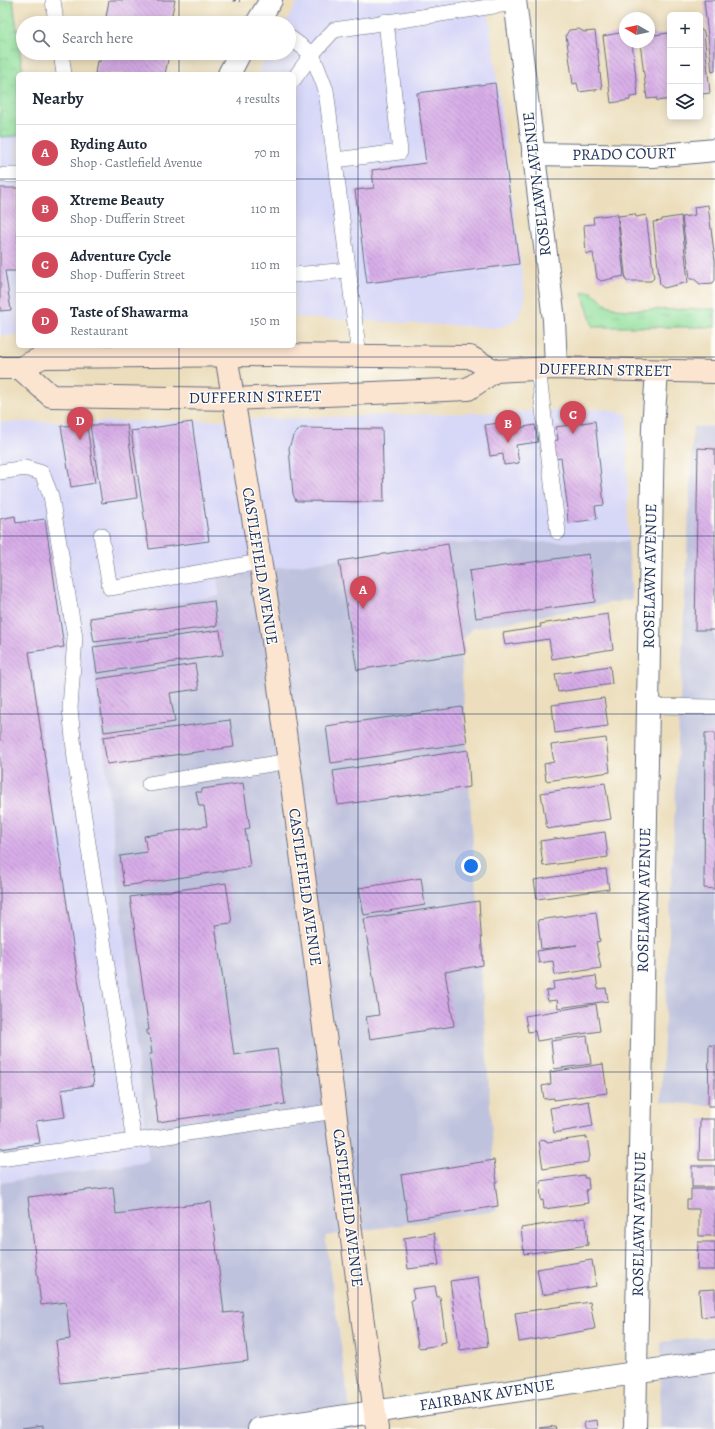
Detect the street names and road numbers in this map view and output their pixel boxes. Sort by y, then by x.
street label: ROSELAWN AVENUE [517,111,557,257]
street label: PRADO COURT [572,142,676,166]
street label: DUFFERIN STREET [538,358,672,382]
street label: DUFFERIN STREET [188,385,322,409]
street label: CASTLEFIELD AVENUE [237,486,283,646]
street label: ROSELAWN AVENUE [638,503,662,649]
street label: CASTLEFIELD AVENUE [283,807,327,967]
street label: ROSELAWN AVENUE [632,827,656,973]
street label: CASTLEFIELD AVENUE [327,1128,369,1288]
street label: ROSELAWN AVENUE [627,1151,651,1297]
street label: FAIRBANK AVENUE [418,1373,556,1417]

